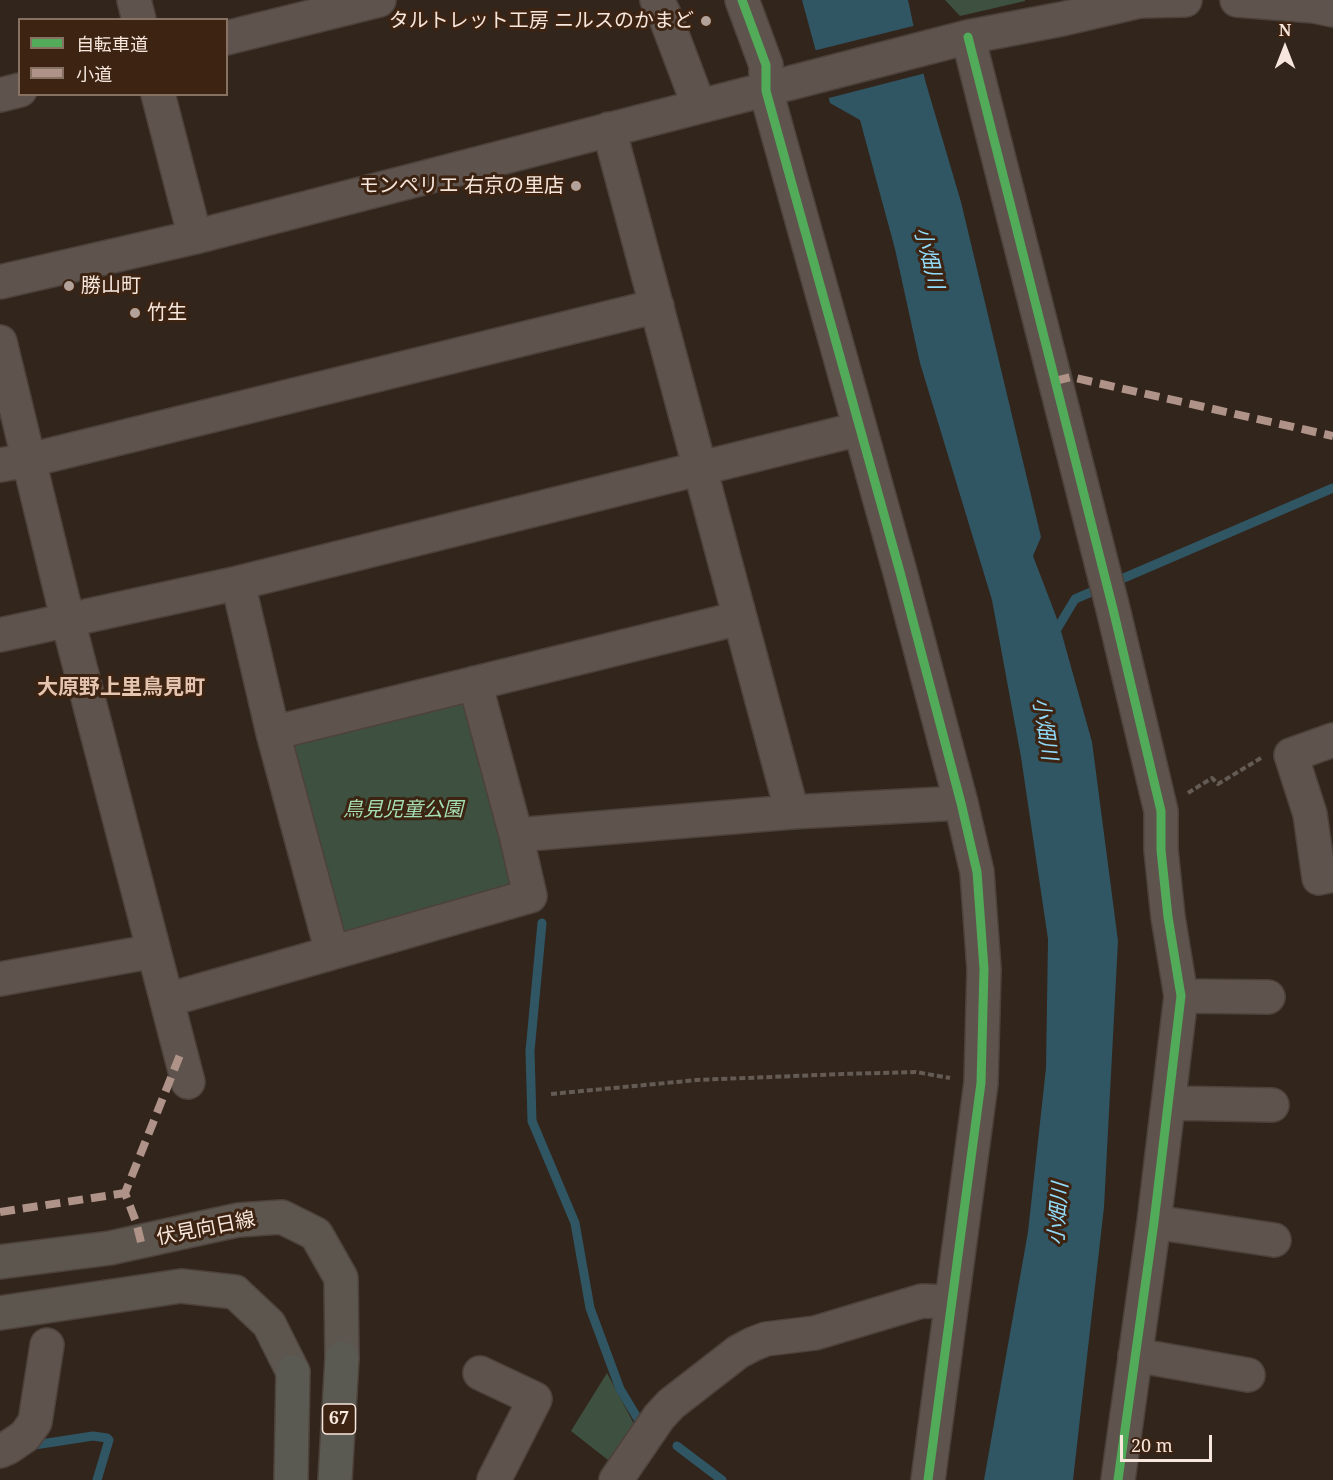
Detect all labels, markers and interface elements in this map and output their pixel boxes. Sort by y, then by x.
place label: タルトレット工房 ニルスのかまど [389,9,694,33]
marker: タルトレット工房 ニルスのかまど [699,14,713,28]
legend [18,18,228,96]
north arrow [1255,18,1315,78]
text: N [1279,19,1291,41]
text: 自転車道 [76,32,148,56]
text: 小道 [76,62,112,86]
place label: モンペリエ 右京の里店 [359,174,564,198]
marker: モンペリエ 右京の里店 [569,179,583,193]
water label: 小畑川 [908,224,948,292]
place label: 勝山町 [81,274,141,298]
marker: 勝山町 [62,279,76,293]
place label: 竹生 [147,301,187,325]
marker: 竹生 [128,306,142,320]
district label: 大原野上里鳥見町 [37,675,205,701]
water label: 小畑川 [1027,696,1061,762]
park label: 鳥見児童公園 [343,798,463,822]
water label: 小畑川 [1044,1182,1074,1246]
street label: 伏見向日線 [155,1208,257,1250]
road number: 67 [322,1404,356,1434]
scale bar [1123,1423,1214,1461]
text: 20 m [1131,1433,1173,1457]

